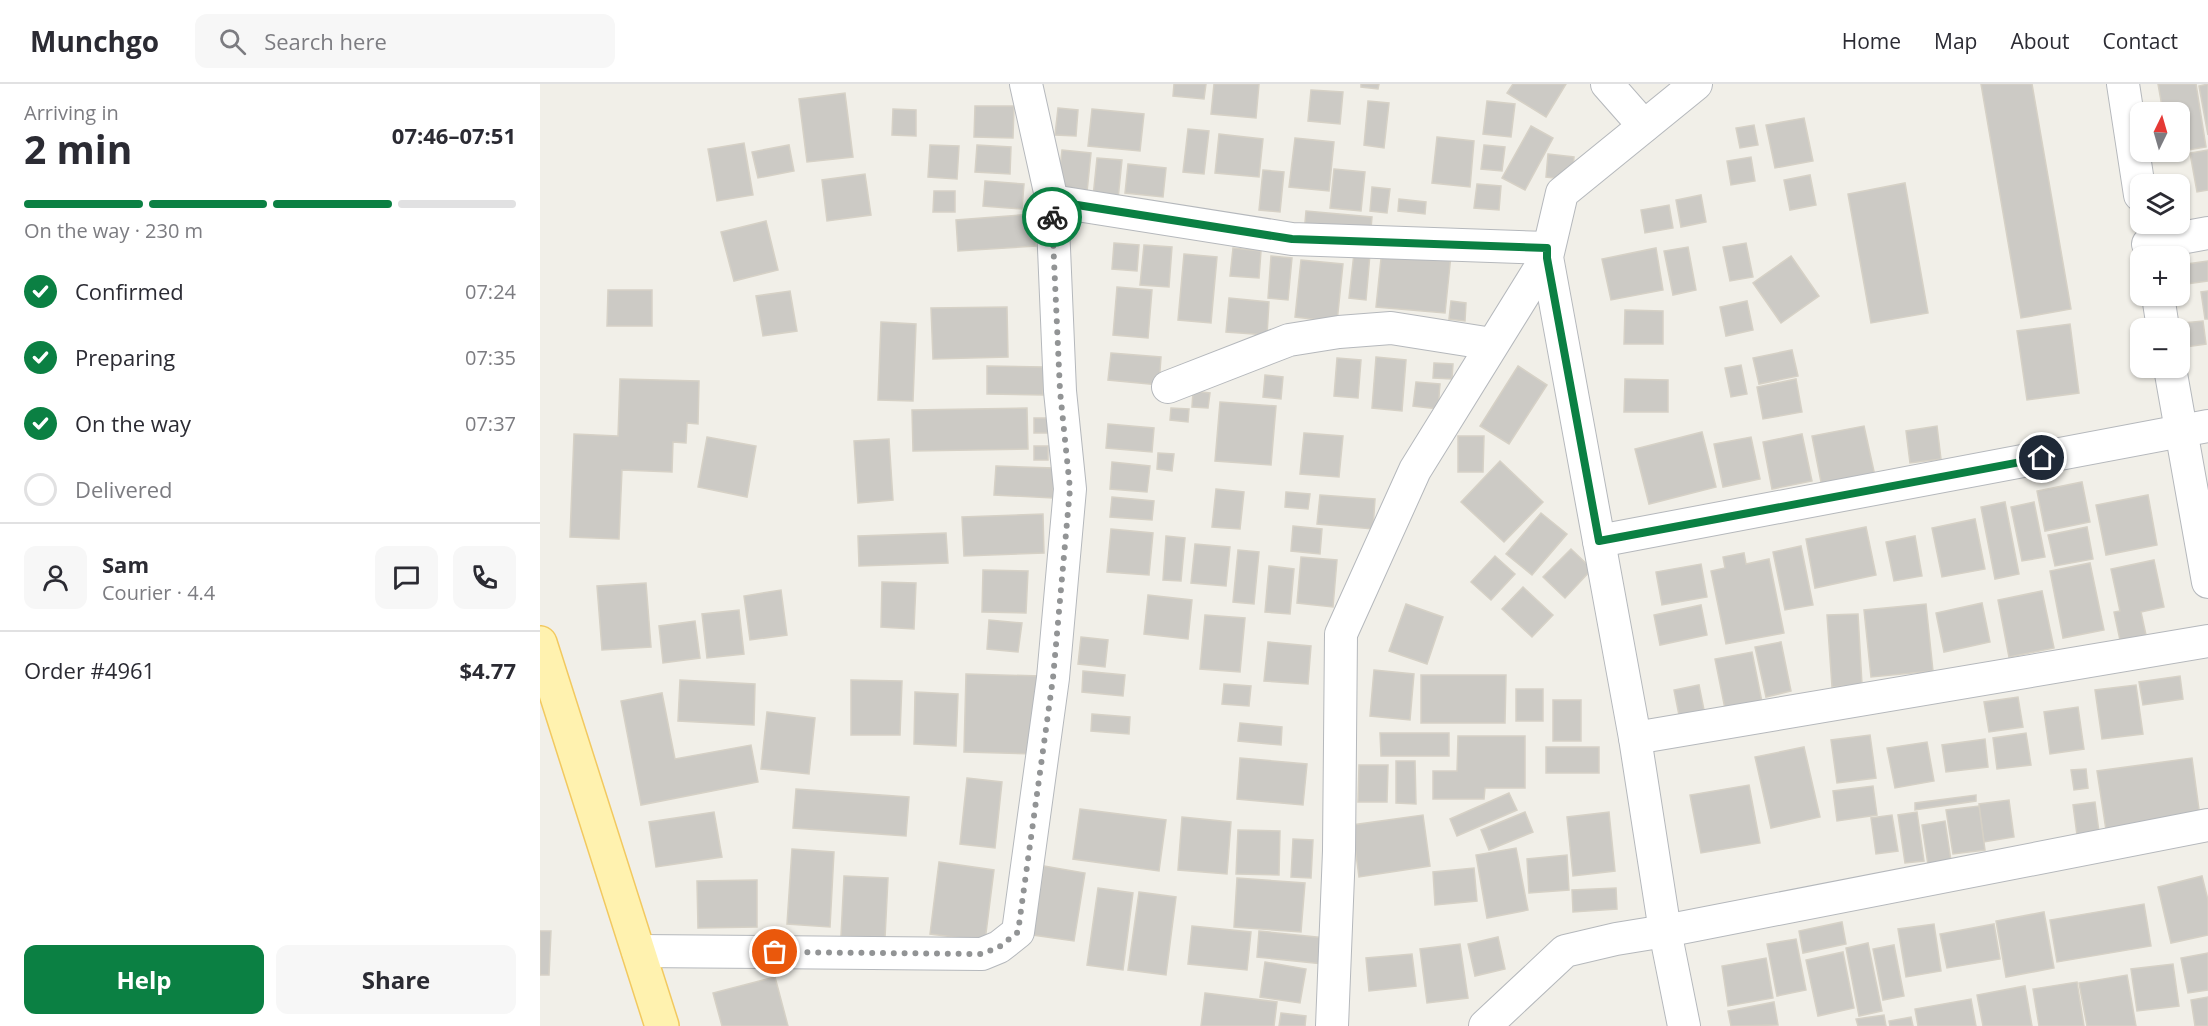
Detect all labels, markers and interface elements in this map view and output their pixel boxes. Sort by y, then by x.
search box [195,14,615,68]
text: Munchgo [30,22,159,60]
icon: search [216,25,249,58]
text: Search here [264,26,387,56]
text: Home [1842,27,1901,55]
text: Map [1934,27,1977,55]
text: About [2010,27,2070,55]
text: Contact [2103,27,2178,55]
text: Arriving in [24,99,119,126]
north arrow [2130,102,2190,162]
map controls [2130,102,2190,378]
text: 07:46–07:51 [392,120,516,150]
text: 2 min [24,122,132,175]
button: layers [2130,174,2190,234]
courier [1022,187,1082,247]
icon: bike [1036,201,1069,234]
text: On the way · 230 m [24,217,203,244]
button: + [2130,246,2190,306]
icon: check [24,275,57,308]
text: Confirmed [75,276,184,306]
text: 07:24 [465,278,516,305]
button: − [2130,318,2190,378]
icon: check [24,341,57,374]
text: Preparing [75,342,175,372]
text: 07:35 [465,344,516,371]
icon: check [24,407,57,440]
text: On the way [75,408,191,438]
text: 07:37 [465,410,516,437]
pin [2016,432,2067,483]
icon: home [2025,441,2058,474]
text: Delivered [75,474,173,504]
button: person [24,546,87,609]
button: chat [375,546,438,609]
button: phone [453,546,516,609]
text: Sam [102,549,149,579]
text: Courier · 4.4 [102,579,215,606]
text: Order #4961 [24,655,155,685]
text: $4.77 [459,655,516,685]
pin [749,926,800,977]
icon: bag [758,935,791,968]
button: Help [24,945,264,1014]
button: Share [276,945,516,1014]

